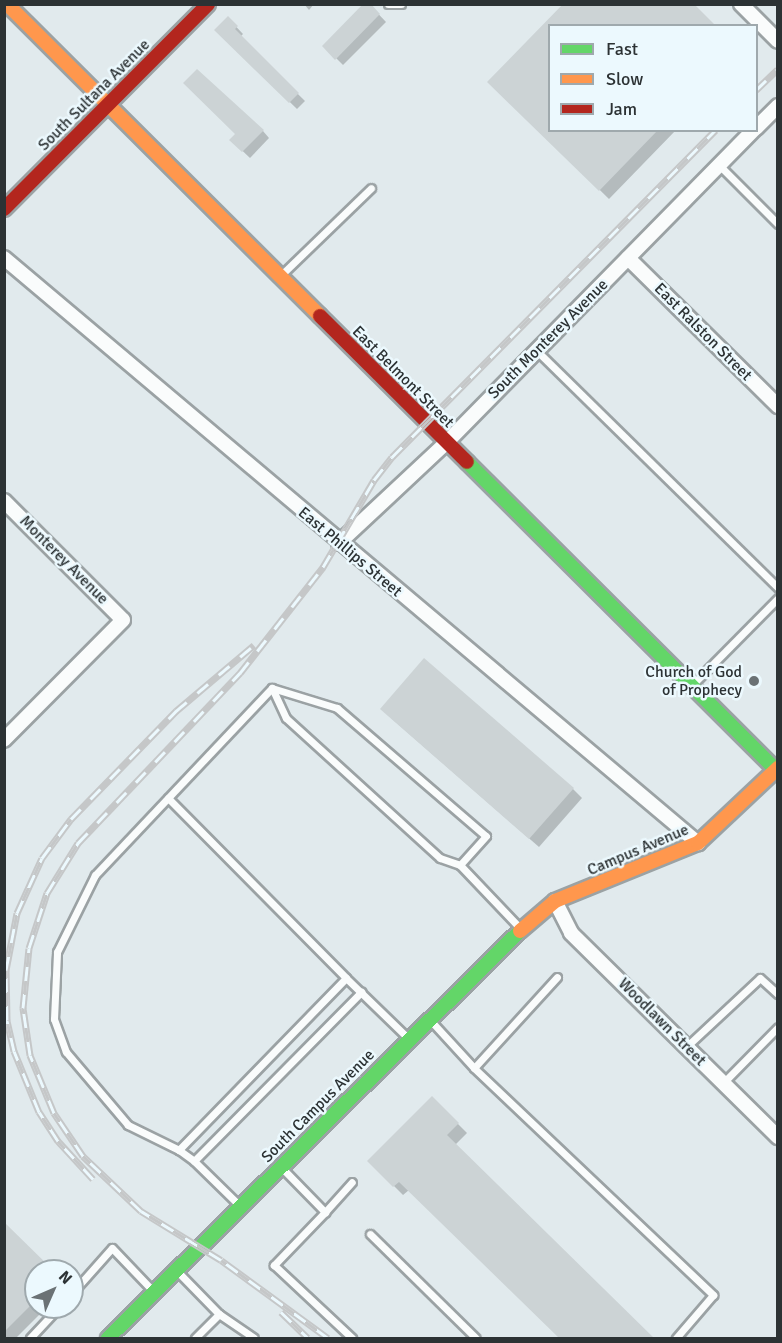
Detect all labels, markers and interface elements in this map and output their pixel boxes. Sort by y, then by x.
legend [548,24,758,132]
street label: South Sultana Avenue [34,35,154,155]
text: Fast [606,38,638,60]
text: Slow [606,68,643,90]
text: Jam [606,98,637,120]
street label: South Monterey Avenue [484,275,612,403]
street label: East Ralston Street [650,279,756,385]
street label: East Belmont Street [348,322,458,432]
street label: East Phillips Street [294,503,406,601]
street label: Monterey Avenue [16,512,112,608]
place label: Church of God of Prophecy [645,662,742,700]
marker: Church of God of Prophecy [747,674,761,688]
street label: Campus Avenue [584,820,692,880]
street label: Woodlawn Street [614,974,710,1070]
street label: South Campus Avenue [257,1045,379,1167]
north arrow [24,1259,84,1319]
text: N [54,1267,76,1289]

